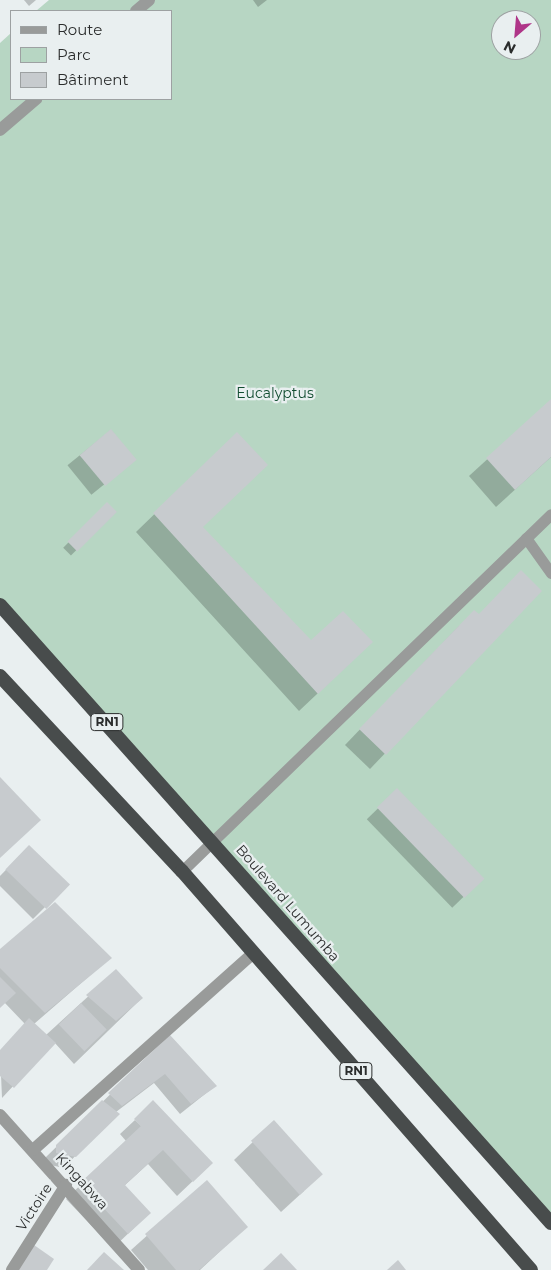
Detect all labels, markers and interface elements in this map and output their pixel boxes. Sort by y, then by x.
legend [10,10,172,100]
north arrow [491,10,541,60]
text: Route [57,20,102,39]
text: N [501,37,519,58]
text: Parc [57,45,91,64]
text: Bâtiment [57,70,129,89]
park label: Eucalyptus [236,385,314,401]
road number: RN1 [90,712,124,732]
street label: Boulevard Lumumba [233,841,343,965]
road number: RN1 [338,1062,374,1080]
street label: Kingabwa [52,1149,112,1213]
street label: Victoire [12,1180,56,1234]

